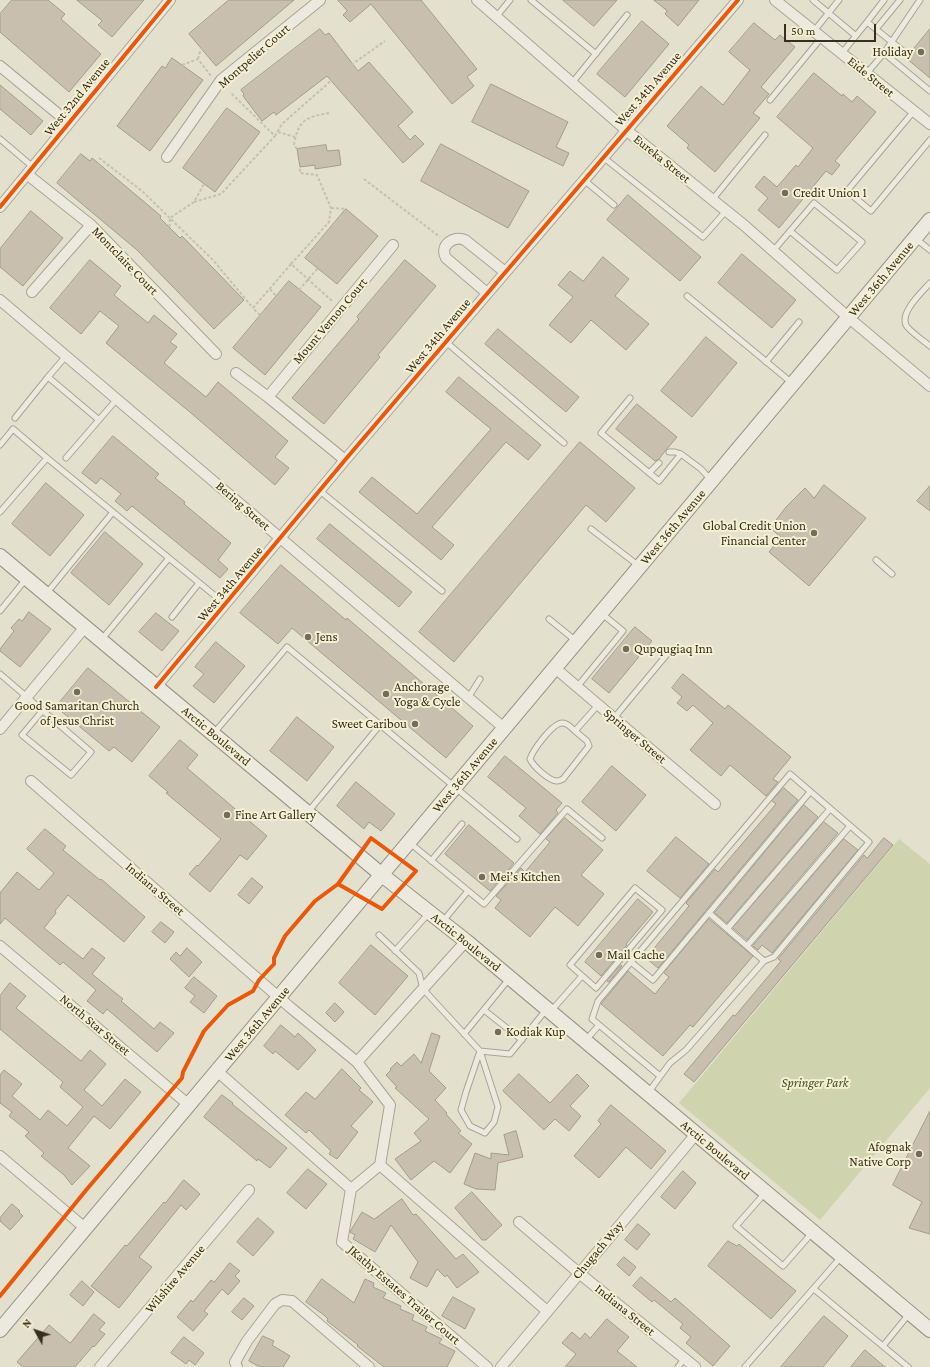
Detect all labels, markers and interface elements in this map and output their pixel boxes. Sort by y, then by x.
scale bar [786,16,878,42]
street label: Montpelier Court [215,20,293,92]
text: 50 m [791,24,815,38]
place label: Holiday [872,44,913,60]
marker: Holiday [916,47,926,57]
street label: West 34th Avenue [611,48,685,130]
street label: Eide Street [844,53,898,101]
street label: West 32nd Avenue [41,55,113,139]
street label: Eureka Street [630,131,694,187]
place label: Credit Union 1 [793,185,867,201]
marker: Credit Union 1 [780,188,790,198]
street label: Montclaire Court [88,224,162,298]
street label: West 36th Avenue [845,238,917,320]
street label: Mount Vernon Court [289,275,371,367]
street label: West 34th Avenue [402,295,474,377]
street label: Bering Street [213,478,273,534]
street label: West 36th Avenue [637,486,709,568]
place label: Global Credit Union Financial Center [702,518,806,549]
marker: Global Credit Union Financial Center [809,528,819,538]
street label: West 34th Avenue [194,543,266,625]
place label: Jens [316,629,338,645]
marker: Jens [303,632,313,642]
place label: Qupqugiaq Inn [634,641,713,657]
marker: Qupqugiaq Inn [621,644,631,654]
place label: Anchorage Yoga & Cycle [394,679,461,710]
marker: Good Samaritan Church of Jesus Christ [72,687,82,697]
marker: Anchorage Yoga & Cycle [381,689,391,699]
place label: Good Samaritan Church of Jesus Christ [15,698,139,729]
street label: Arctic Boulevard [178,703,254,769]
street label: Springer Street [600,705,670,767]
place label: Sweet Caribou [332,716,407,732]
marker: Sweet Caribou [410,719,420,729]
street label: West 36th Avenue [429,734,501,816]
place label: Fine Art Gallery [235,807,316,823]
marker: Fine Art Gallery [222,810,232,820]
street label: Indiana Street [122,859,188,919]
place label: Mei’s Kitchen [490,869,561,885]
marker: Mei’s Kitchen [477,872,487,882]
street label: Arctic Boulevard [428,909,504,975]
place label: Mail Cache [607,947,665,963]
marker: Mail Cache [594,950,604,960]
street label: West 36th Avenue [221,983,293,1065]
street label: North Star Street [57,991,133,1059]
place label: Kodiak Kup [506,1024,566,1040]
marker: Kodiak Kup [493,1027,503,1037]
park label: Springer Park [781,1075,849,1091]
street label: Arctic Boulevard [677,1117,753,1183]
place label: Afognak Native Corp [849,1139,911,1170]
marker: Afognak Native Corp [914,1149,924,1159]
street label: Chugach Way [569,1217,627,1283]
street label: Wilshire Avenue [142,1241,208,1317]
street label: JKathy Estates Trailer Court [345,1242,463,1348]
street label: Indiana Street [592,1281,658,1339]
north arrow [16,1311,56,1351]
text: N [20,1317,34,1330]

